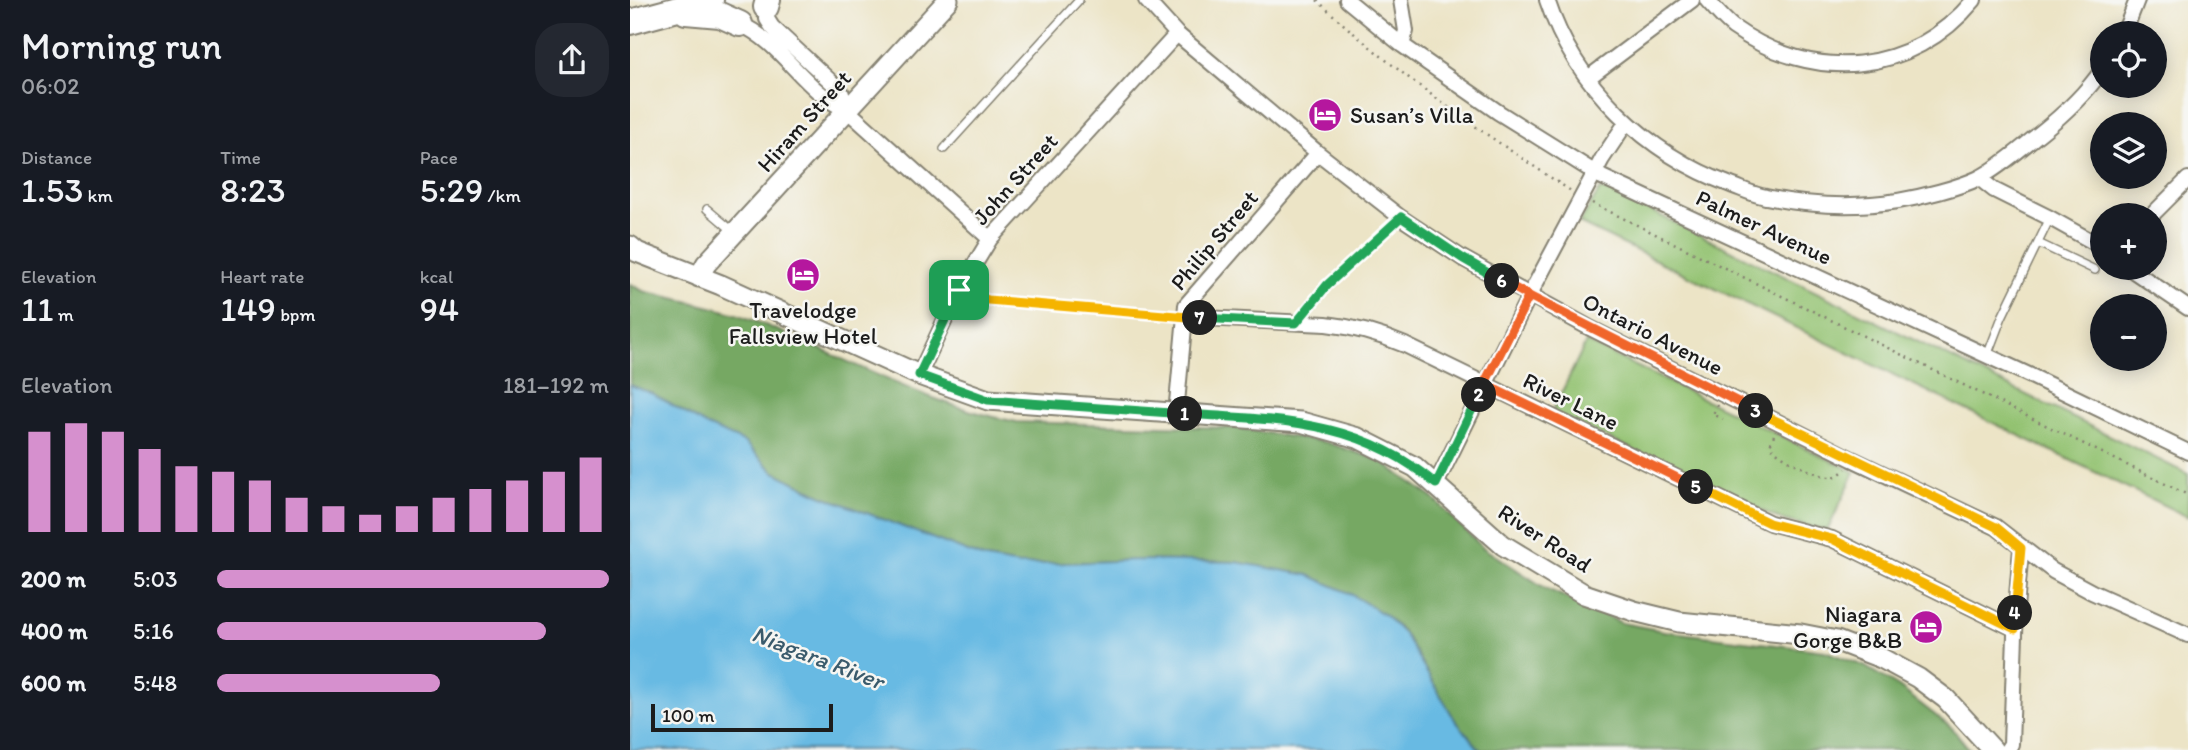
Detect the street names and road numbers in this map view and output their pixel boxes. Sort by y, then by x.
street label: Hiram Street [751,64,857,178]
street label: John Street [967,127,1064,231]
street label: Palmer Avenue [1692,183,1836,271]
street label: Philip Street [1164,184,1264,296]
street label: Ontario Avenue [1578,287,1728,381]
street label: River Lane [1519,366,1623,436]
street label: River Road [1493,497,1597,579]

